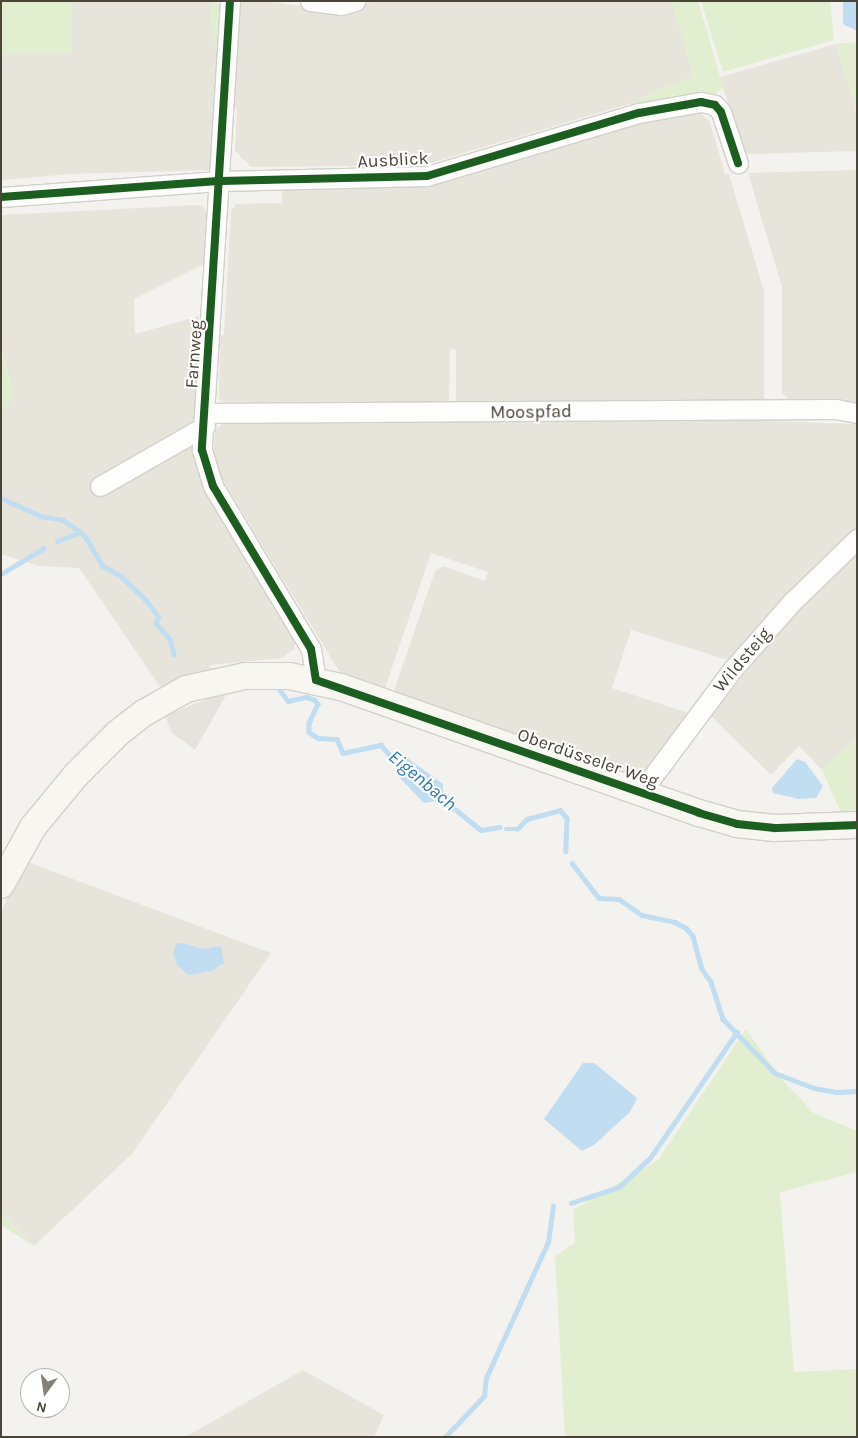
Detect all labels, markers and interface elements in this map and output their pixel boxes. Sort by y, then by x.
street label: Ausblick [357,147,429,173]
street label: Farnweg [181,319,207,389]
street label: Moospfad [490,400,572,424]
street label: Wildsteig [709,623,775,697]
street label: Oberdüsseler Weg [515,724,661,792]
water label: Eigenbach [383,746,461,816]
north arrow [20,1368,70,1418]
text: N [35,1398,48,1417]

